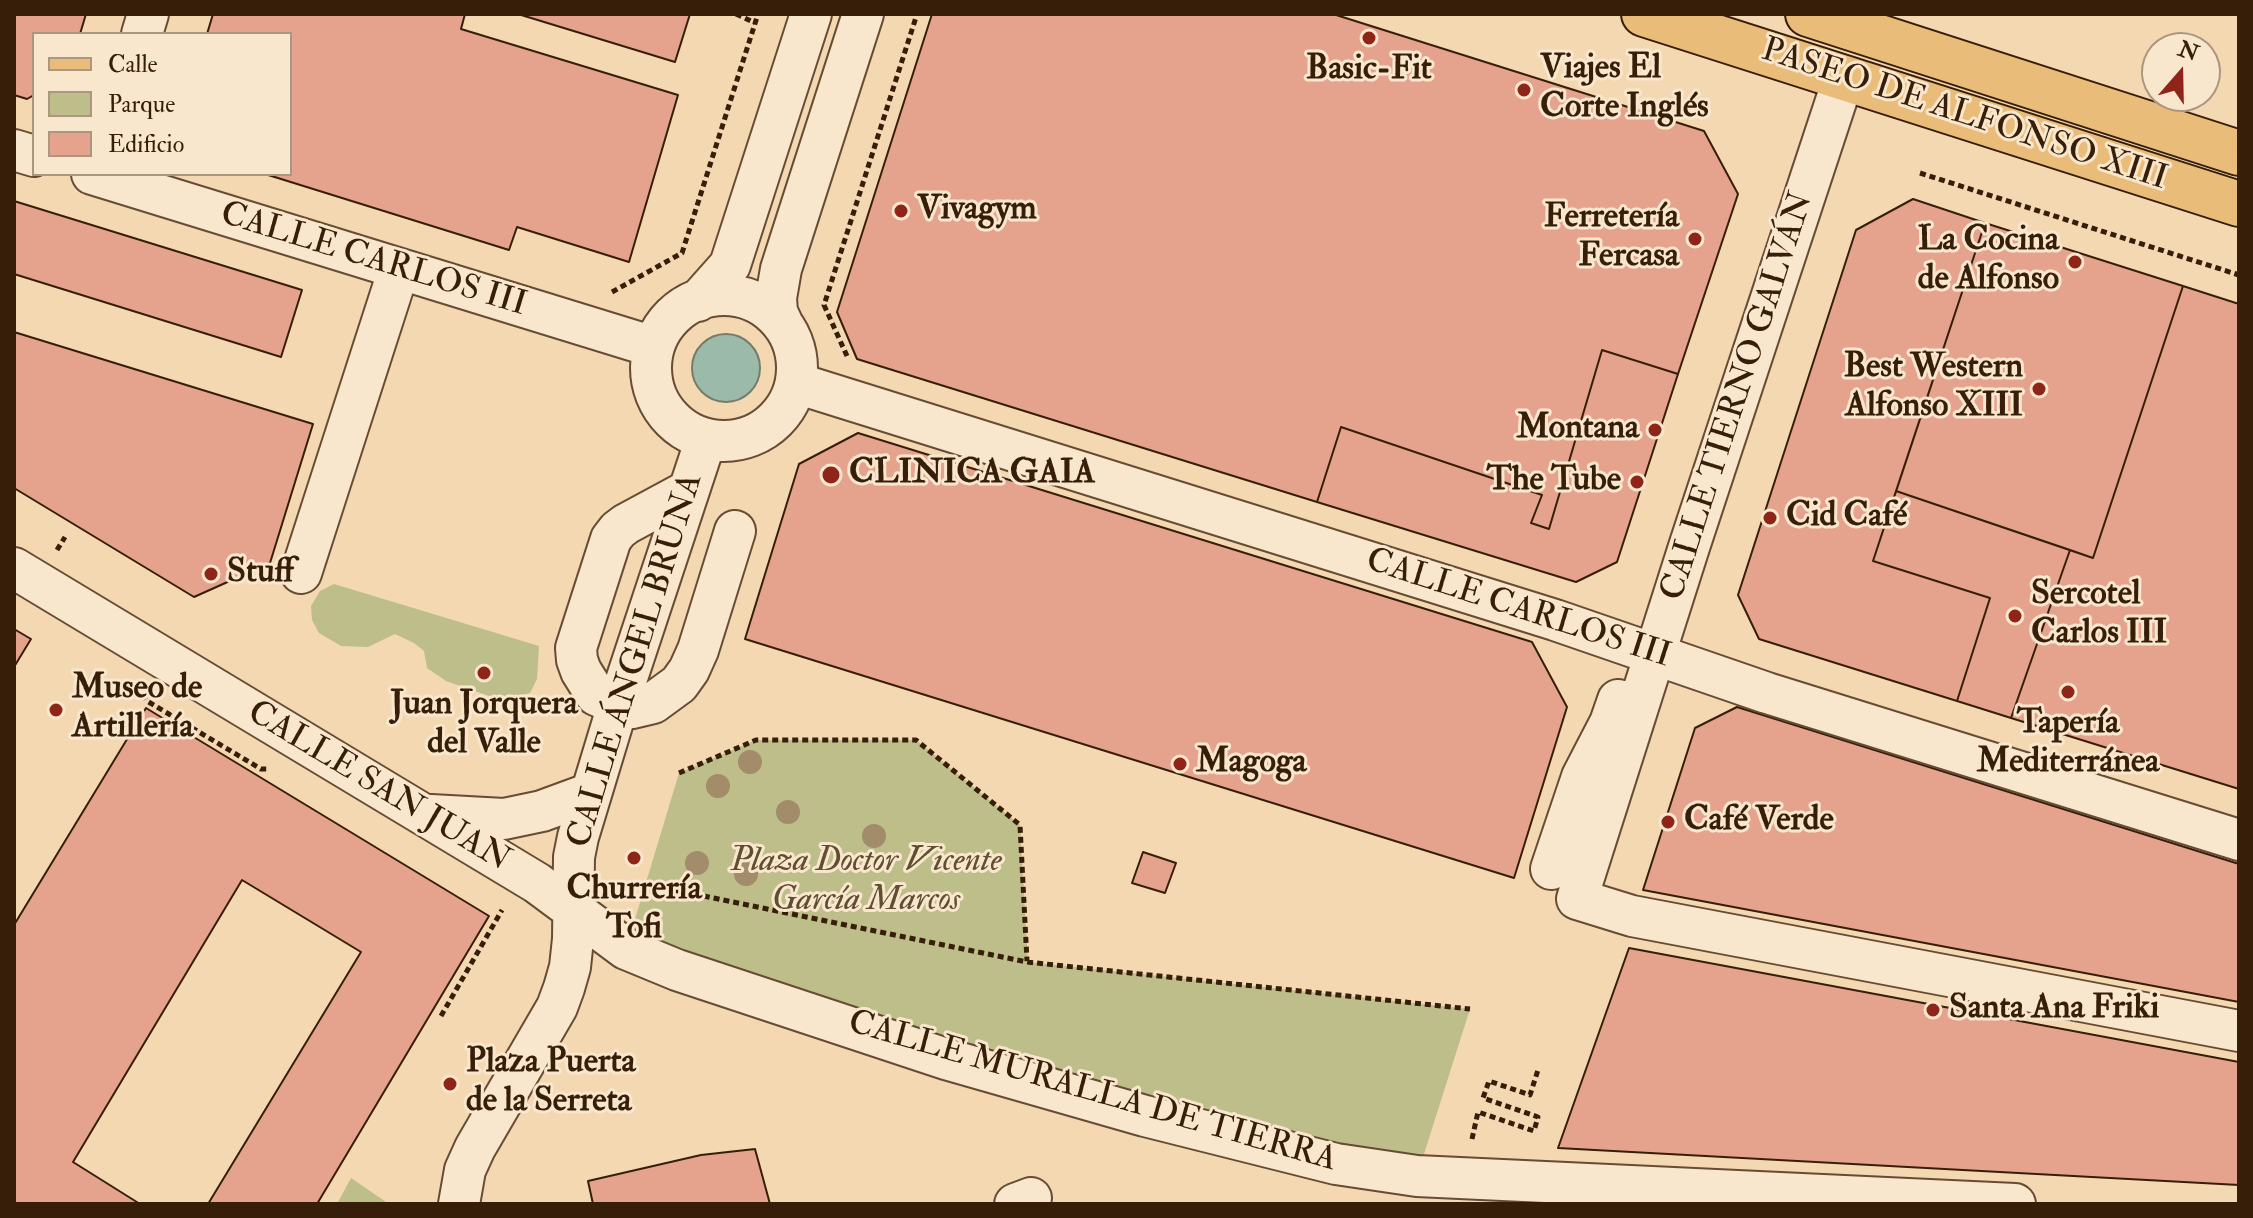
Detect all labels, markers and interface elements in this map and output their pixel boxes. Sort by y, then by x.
marker: Basic-Fit [1360,29,1378,47]
street label: PASEO DE ALFONSO XIII [1756,31,2172,201]
legend [32,32,292,176]
north arrow [2141,32,2221,112]
text: N [2174,35,2203,68]
text: Calle [108,49,158,80]
place label: Viajes El Corte Inglés [1540,50,1709,130]
place label: Basic-Fit [1306,51,1432,91]
marker: Viajes El Corte Inglés [1515,81,1533,99]
text: Parque [108,89,175,120]
text: Edificio [108,129,184,160]
street label: CALLE TIERNO GALVÁN [1654,188,1824,606]
place label: Vivagym [917,191,1037,231]
street label: CALLE CARLOS III [215,195,531,327]
place label: Ferretería Fercasa [1544,199,1679,278]
marker: Vivagym [892,202,910,220]
place label: La Cocina de Alfonso [1918,222,2059,302]
marker: Ferretería Fercasa [1686,230,1704,248]
marker: La Cocina de Alfonso [2066,253,2084,271]
place label: Best Western Alfonso XIII [1844,349,2023,428]
marker: Best Western Alfonso XIII [2030,380,2048,398]
place label: Montana [1517,410,1639,450]
marker: Montana [1646,421,1664,439]
place label: CLINICA GAIA [849,455,1095,495]
place label: The Tube [1486,462,1621,502]
marker: CLINICA GAIA [820,464,842,486]
street label: CALLE ÁNGEL BRUNA [561,469,713,853]
marker: The Tube [1628,473,1646,491]
place label: Cid Café [1786,498,1907,538]
marker: Cid Café [1761,509,1779,527]
street label: CALLE CARLOS III [1361,541,1675,679]
place label: Stuff [227,554,294,594]
marker: Stuff [202,565,220,583]
place label: Sercotel Carlos III [2031,576,2167,656]
marker: Sercotel Carlos III [2006,607,2024,625]
marker: Juan Jorquera del Valle [475,664,493,682]
place label: Museo de Artillería [72,670,202,750]
marker: Tapería Mediterránea [2059,683,2077,701]
place label: Juan Jorquera del Valle [390,686,578,766]
street label: CALLE SAN JUAN [239,694,517,882]
marker: Museo de Artillería [47,701,65,719]
place label: Tapería Mediterránea [1977,705,2159,784]
place label: Magoga [1196,744,1306,784]
marker: Magoga [1171,755,1189,773]
place label: Café Verde [1684,802,1834,842]
marker: Café Verde [1659,813,1677,831]
park label: Plaza Doctor Vicente García Marcos [730,843,1002,922]
marker: Churrería Tofi [625,849,643,867]
place label: Churrería Tofi [566,871,702,950]
place label: Santa Ana Friki [1949,990,2159,1030]
marker: Santa Ana Friki [1924,1001,1942,1019]
street label: CALLE MURALLA DE TIERRA [843,1004,1341,1182]
place label: Plaza Puerta de la Serreta [466,1044,636,1124]
marker: Plaza Puerta de la Serreta [441,1075,459,1093]

